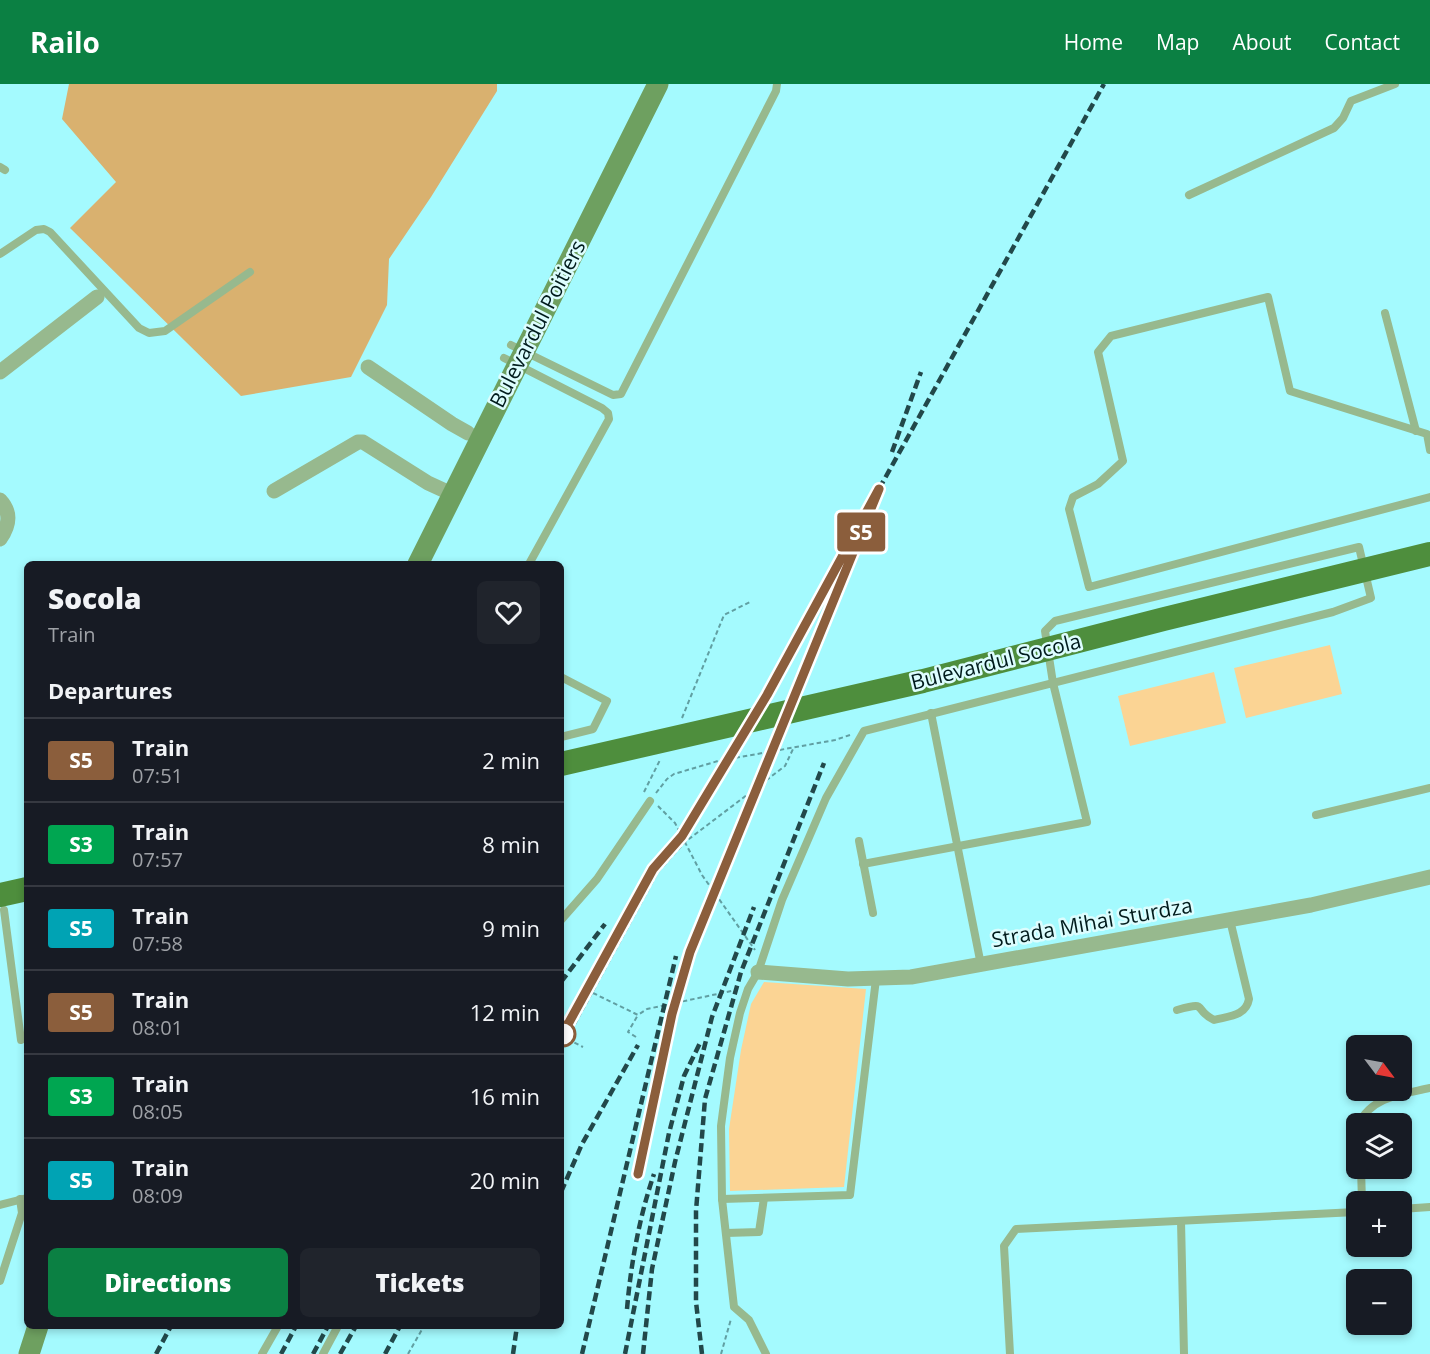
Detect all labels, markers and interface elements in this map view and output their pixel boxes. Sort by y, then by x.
text: Railo [30,23,100,61]
text: Home [1064,28,1123,56]
text: Map [1156,28,1199,56]
text: About [1232,28,1292,56]
text: Contact [1325,28,1400,56]
street label: Bulevardul Poitiers [483,235,591,412]
line badge: S5 [834,512,888,552]
text: S5 [849,518,873,546]
text: Socola [48,579,141,617]
button: heart [477,581,540,644]
text: Train [48,621,96,648]
street label: Bulevardul Socola [908,626,1084,696]
text: Departures [48,675,172,705]
text: Train [132,732,189,762]
text: 2 min [482,745,540,775]
text: S5 [69,746,93,774]
text: 07:51 [132,762,183,789]
text: Train [132,816,189,846]
text: 8 min [482,829,540,859]
text: S3 [69,830,93,858]
text: 07:57 [132,846,183,873]
street label: Strada Mihai Sturdza [989,891,1194,953]
text: Train [132,900,189,930]
text: 9 min [482,913,540,943]
text: S5 [69,914,93,942]
text: 07:58 [132,930,183,957]
text: Train [132,984,189,1014]
text: 12 min [470,997,540,1027]
text: S5 [69,998,93,1026]
text: 08:01 [132,1014,183,1041]
unlabelled marker [550,1021,576,1047]
north arrow [1346,1035,1412,1101]
map controls [1346,1035,1412,1335]
text: Train [132,1068,189,1098]
text: 16 min [470,1081,540,1111]
text: S3 [69,1082,93,1110]
text: 08:05 [132,1098,183,1125]
button: layers [1346,1113,1412,1179]
text: Train [132,1152,189,1182]
text: 20 min [470,1165,540,1195]
text: S5 [69,1166,93,1194]
text: 08:09 [132,1182,183,1209]
button: + [1346,1191,1412,1257]
button: Directions [48,1248,288,1317]
button: Tickets [300,1248,540,1317]
button: − [1346,1269,1412,1335]

